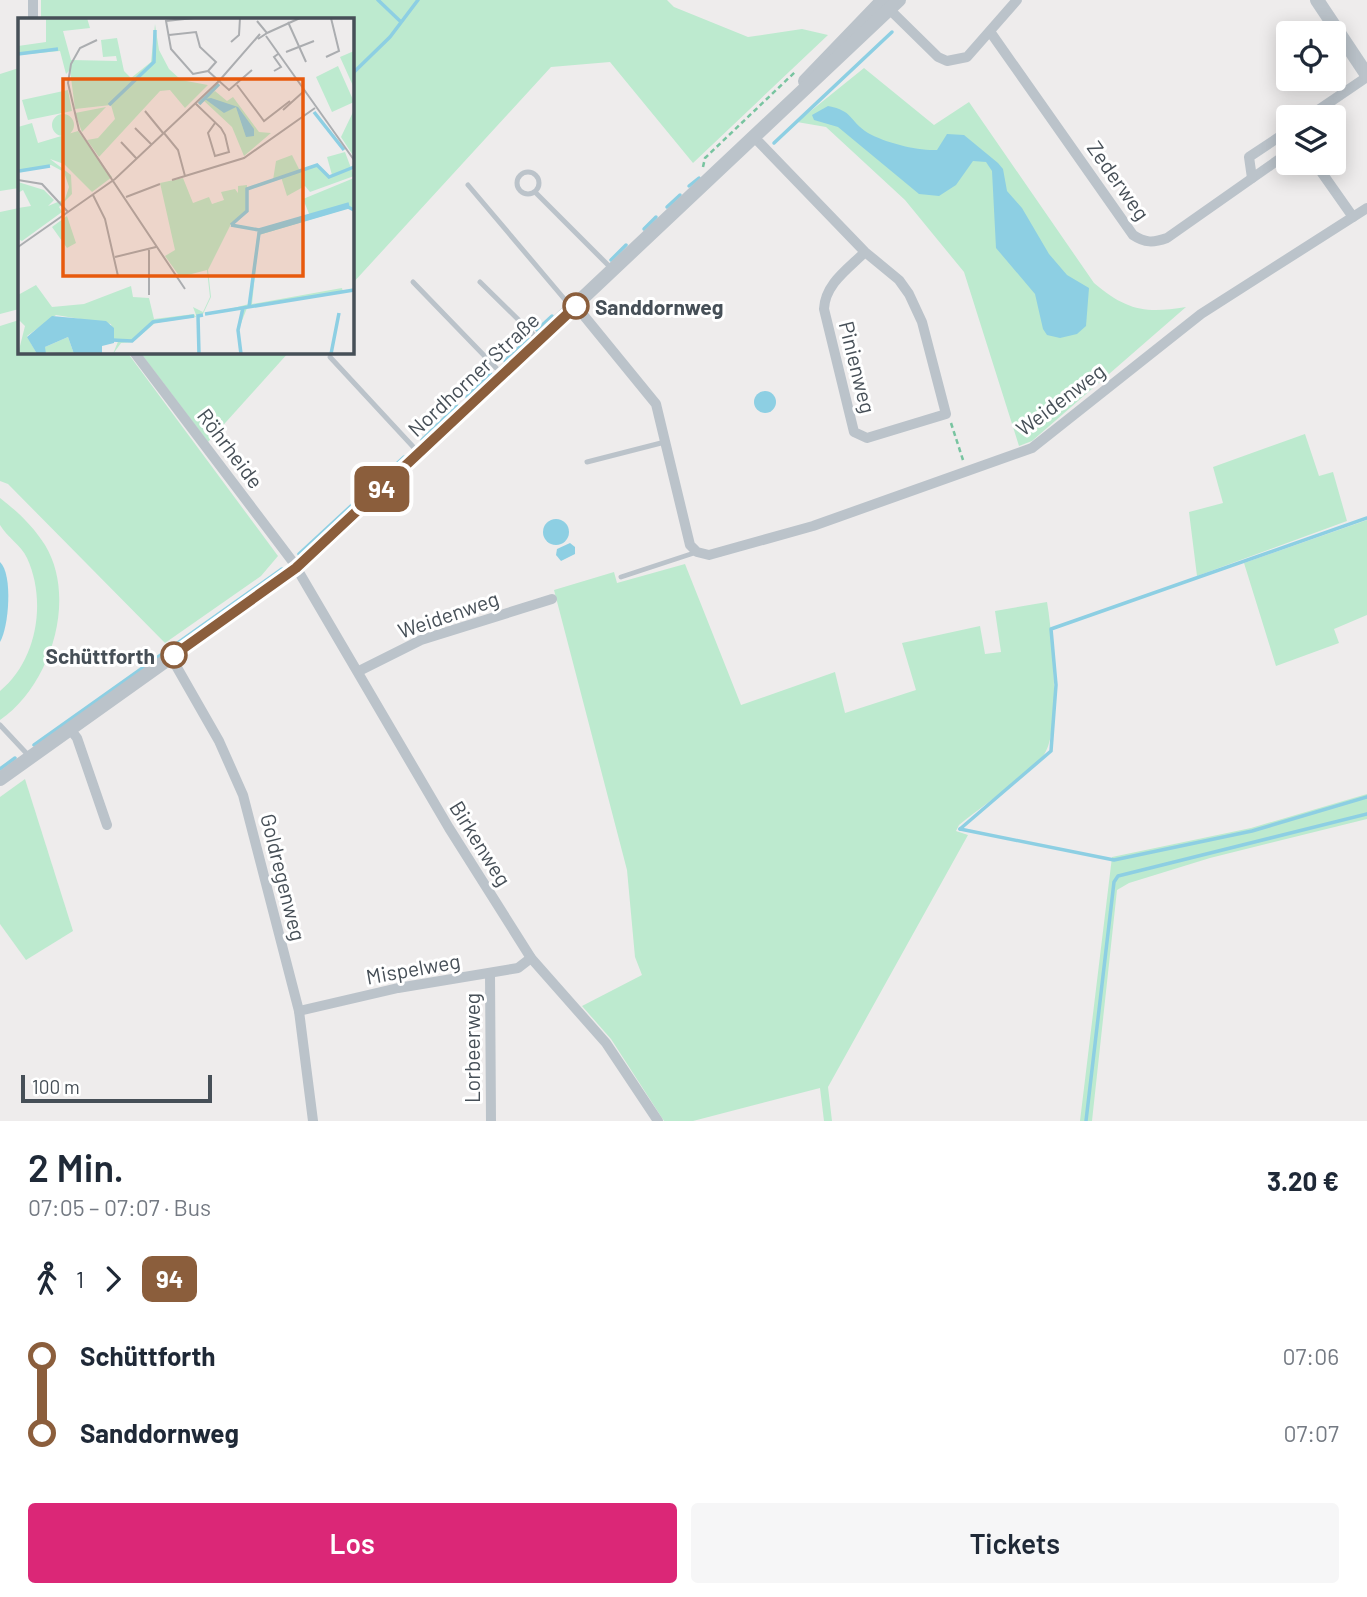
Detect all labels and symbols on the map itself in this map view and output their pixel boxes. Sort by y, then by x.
inset map [18,18,354,354]
street label: Zederweg [1083,136,1155,224]
marker: Sanddornweg [563,293,589,319]
place label: Sanddornweg [595,294,723,319]
street label: Nordhorner Straße [402,307,544,441]
street label: Pinienweg [835,318,881,416]
street label: Weidenweg [1011,357,1109,441]
street label: Röhrheide [193,403,269,493]
line badge: 94 [350,466,414,512]
street label: Weidenweg [394,585,502,643]
marker: Schüttforth [161,642,187,668]
place label: Schüttforth [45,643,155,668]
street label: Birkenweg [445,796,517,890]
street label: Goldregenweg [256,811,312,943]
street label: Mispelweg [364,947,462,989]
street label: Lorbeerweg [459,993,484,1103]
scale bar [21,1072,212,1104]

